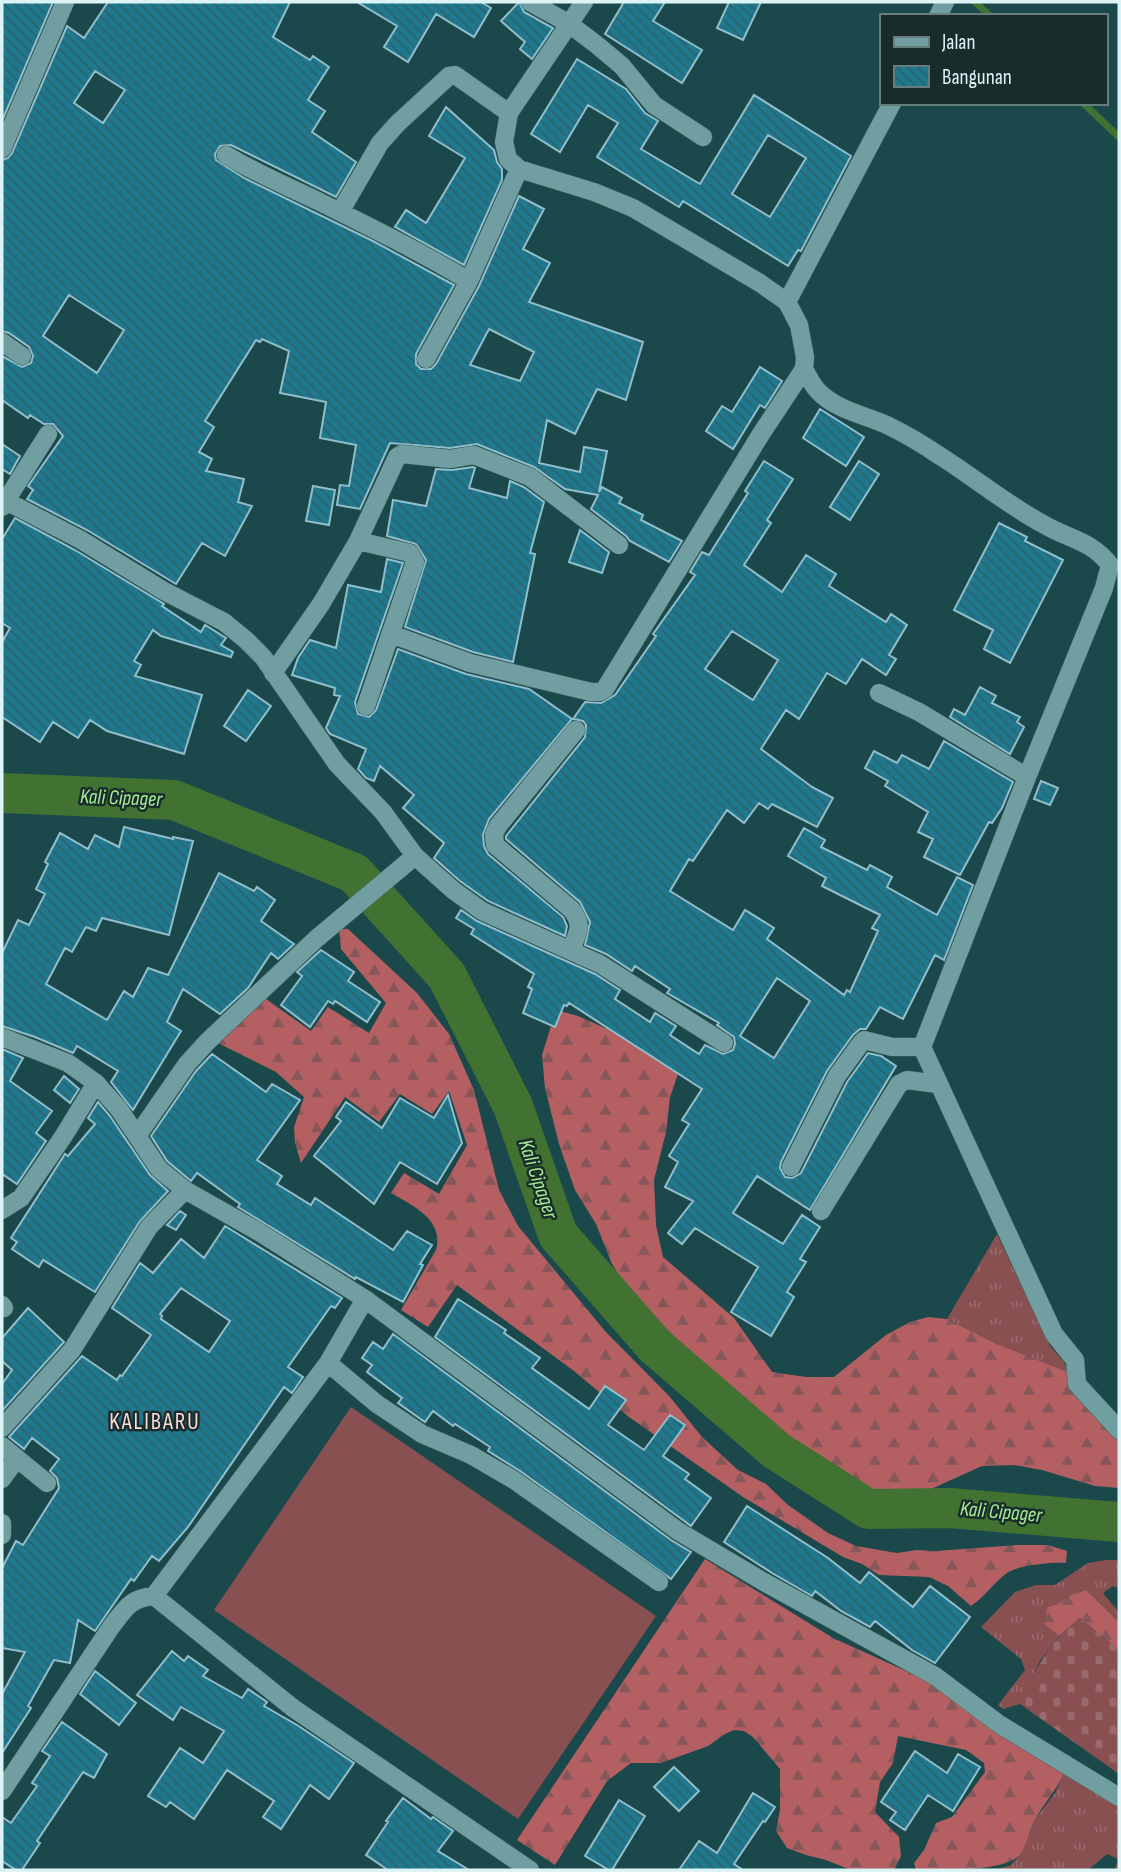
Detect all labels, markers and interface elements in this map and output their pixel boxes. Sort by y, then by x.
legend [880,14,1107,105]
text: Jalan [941,30,975,55]
text: Bangunan [942,65,1012,90]
water label: Kali Cipager [79,784,164,812]
water label: Kali Cipager [513,1136,564,1223]
district label: KALIBARU [109,1408,201,1436]
water label: Kali Cipager [959,1496,1044,1528]

